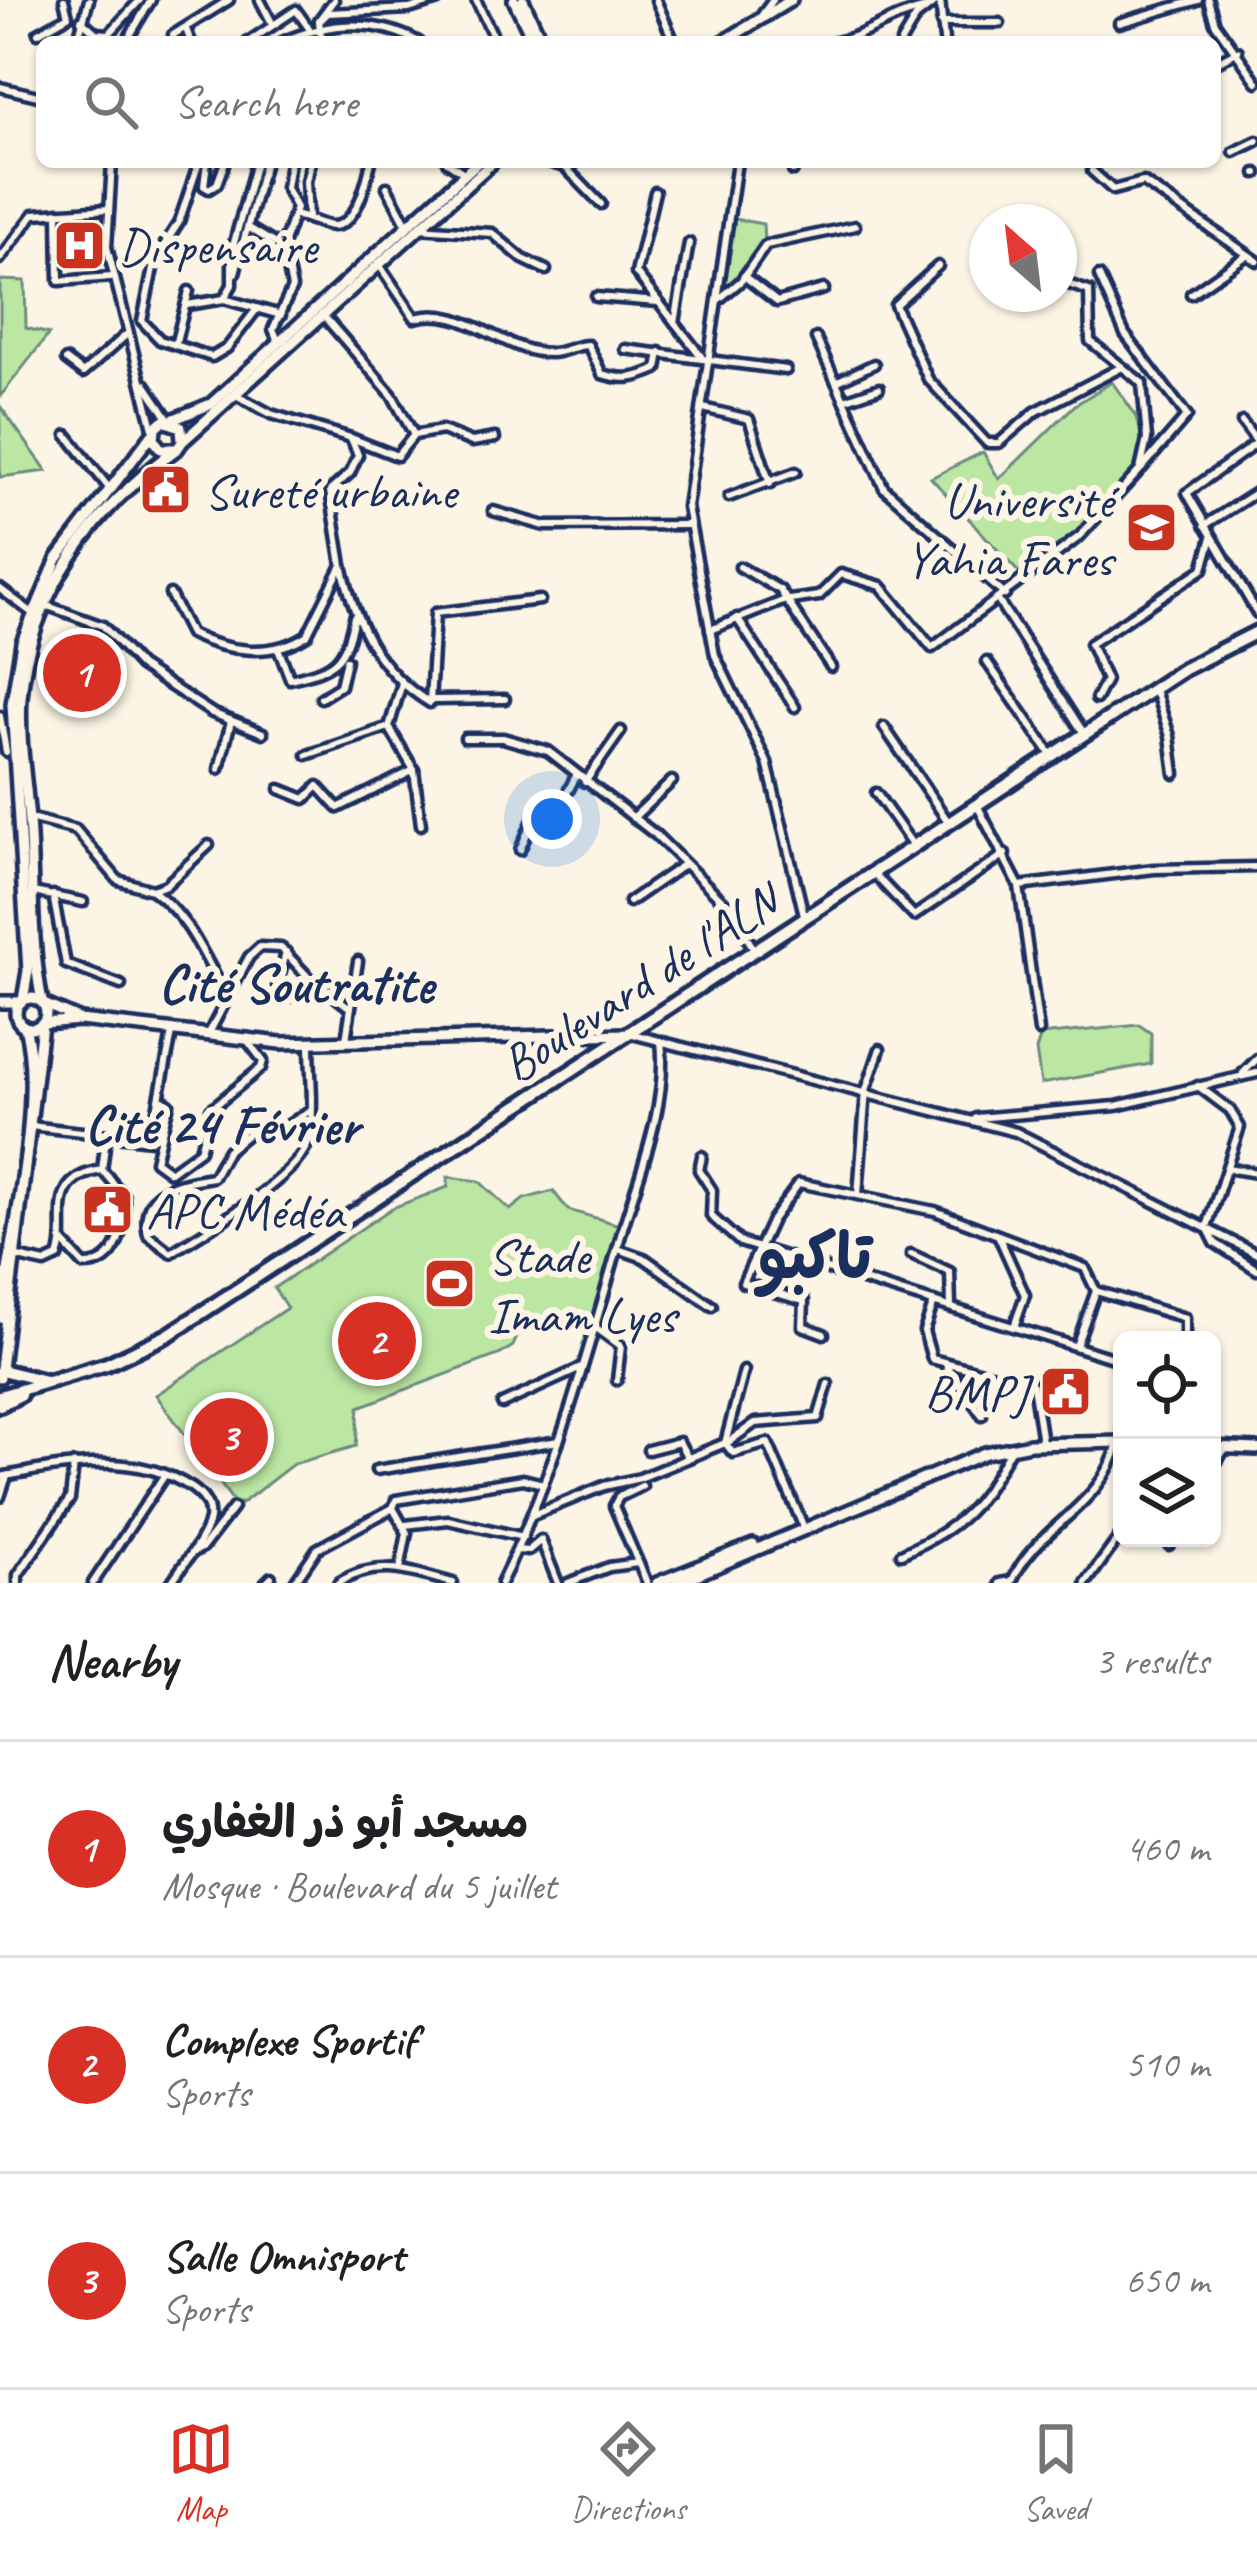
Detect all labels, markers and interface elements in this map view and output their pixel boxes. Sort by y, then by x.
search box [36,36,1221,168]
icon: search [78,69,144,135]
text: Search here [174,74,357,131]
north arrow [969,204,1077,312]
place label: Dispensaire [118,214,320,278]
hospital icon: Dispensaire [51,217,107,273]
place label: Sureté urbaine [204,459,460,523]
public building icon: Sureté urbaine [137,462,193,518]
place label: Université Yahia Fares [905,468,1120,591]
school or university icon: Université Yahia Fares [1124,500,1180,556]
pin: 1 [43,628,121,718]
your location [522,789,582,849]
street label: Boulevard de l'ALN [489,866,796,1096]
district label: Cité Soutratite [159,950,437,1018]
district label: Cité 24 Février [85,1091,365,1159]
place label: APC Médéa [146,1179,348,1243]
public building icon: APC Médéa [79,1182,135,1238]
district label: تاكبو [753,1218,875,1297]
place label: Stade Imam Lyes [488,1224,680,1347]
sports icon: Stade Imam Lyes [421,1256,477,1312]
pin: 2 [338,1296,416,1386]
map controls [1113,1331,1221,1547]
button: locate [1113,1331,1221,1439]
place label: BMPJ [925,1361,1034,1425]
public building icon: BMPJ [1038,1364,1094,1420]
pin: 3 [190,1392,268,1482]
button: layers [1113,1439,1221,1547]
text: Nearby [48,1629,176,1693]
text: 3 results [1095,1637,1209,1686]
text: مسجد أبو ذر الغفاري [162,1794,529,1851]
text: 1 [78,1824,96,1873]
text: 460 m [1125,1824,1209,1873]
text: Mosque · Boulevard du 5 juillet [162,1862,556,1911]
text: Complexe Sportif [162,2012,416,2069]
text: 2 [78,2040,96,2089]
text: 510 m [1125,2040,1209,2089]
text: Sports [162,2069,250,2118]
text: Salle Omnisport [162,2228,404,2285]
text: 3 [78,2256,96,2305]
text: 650 m [1125,2256,1209,2305]
text: Sports [162,2285,250,2334]
tab: Map [168,2416,234,2530]
tab: Directions [571,2416,686,2530]
tab: Saved [1023,2416,1089,2530]

